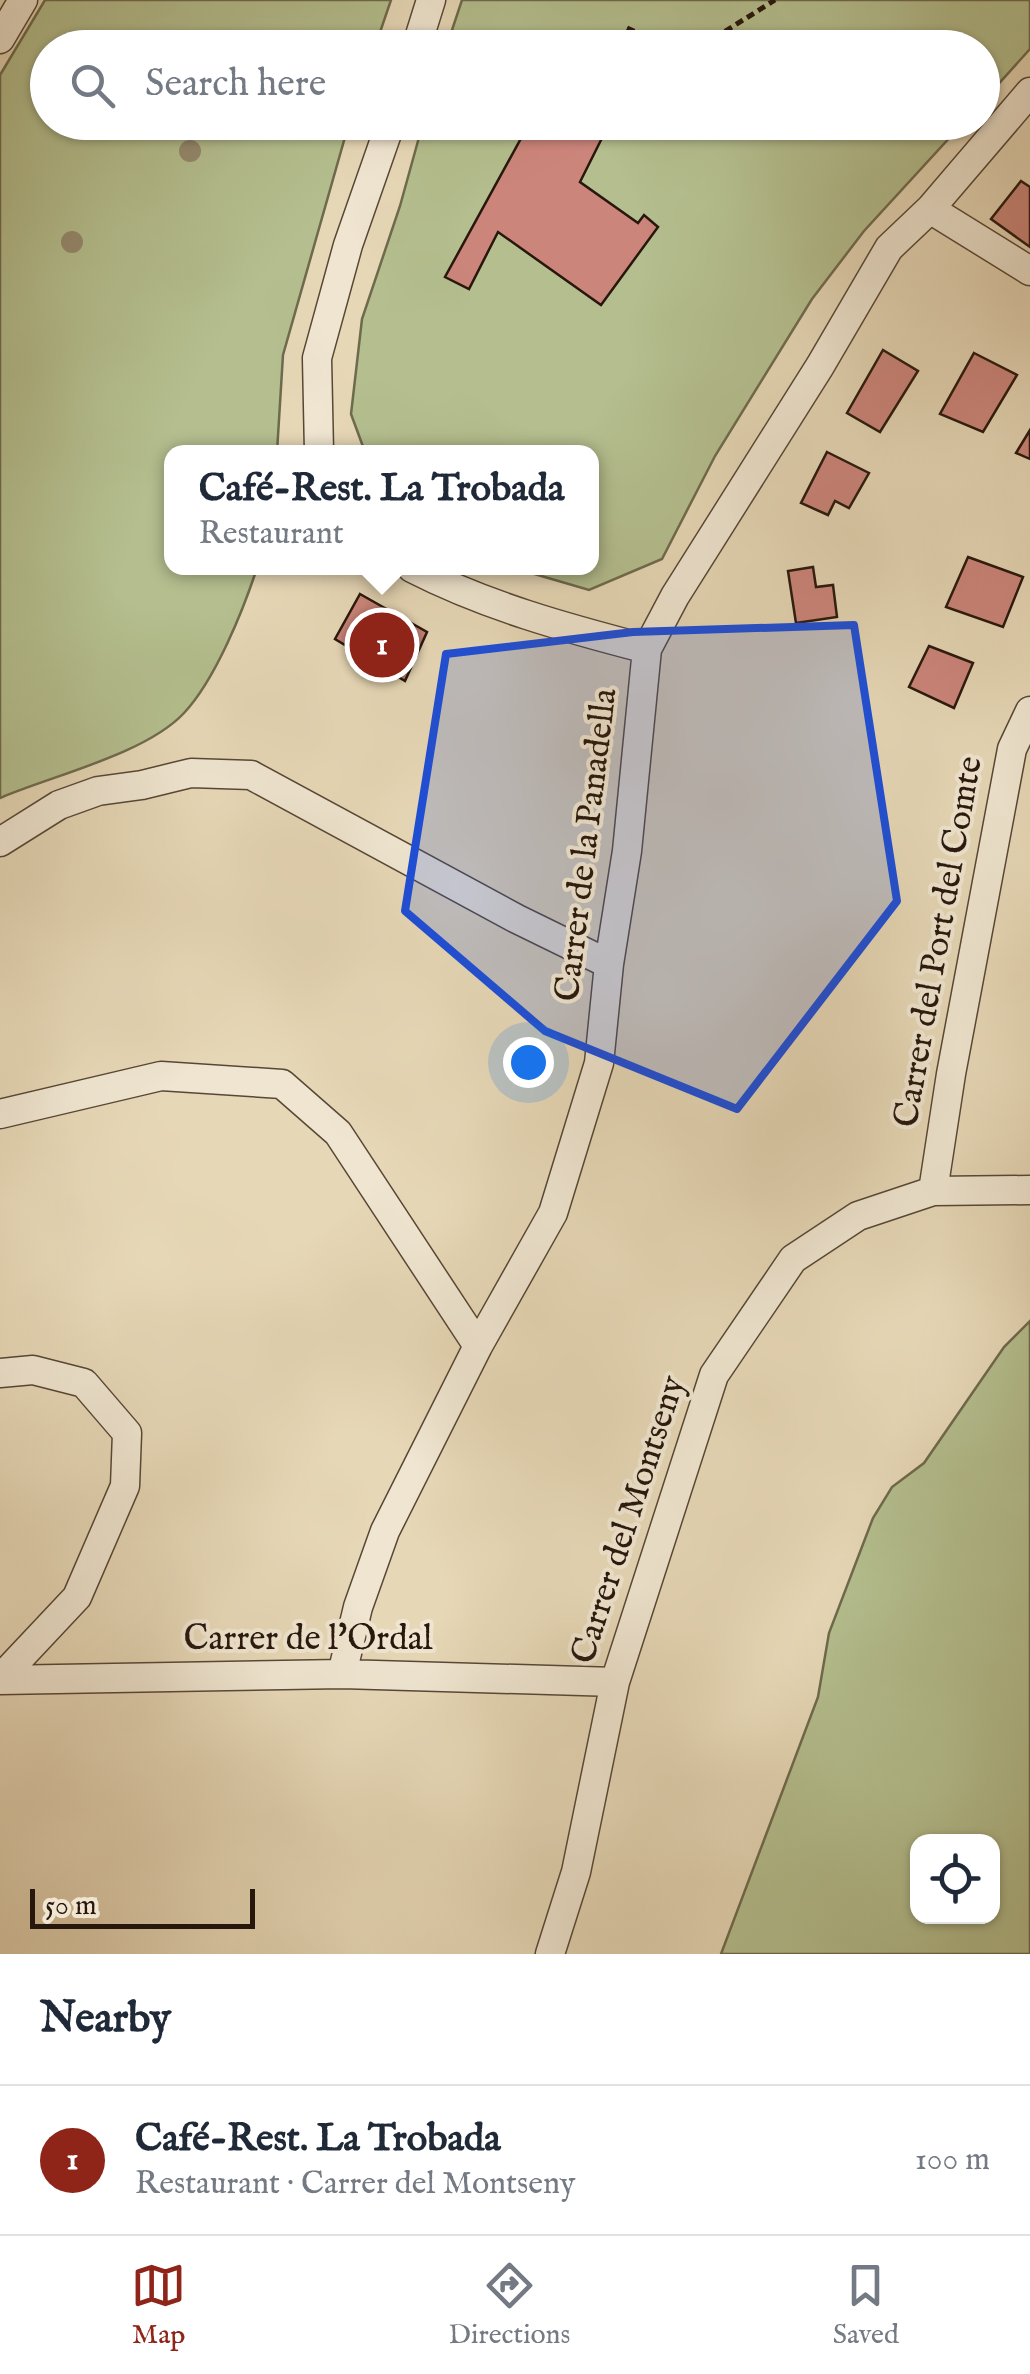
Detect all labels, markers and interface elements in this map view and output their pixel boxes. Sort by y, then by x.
search box [30,30,1000,140]
icon: search [65,58,120,113]
text: Search here [145,61,326,109]
popup [164,445,599,575]
text: Café-Rest. La Trobada [199,466,564,514]
text: Restaurant [199,514,344,555]
pin: 1 [350,608,414,682]
street label: Carrer de la Panadella [545,685,629,1004]
street label: Carrer del Port del Comte [884,753,994,1131]
your location [503,1037,554,1088]
street label: Carrer del Montseny [561,1370,697,1670]
street label: Carrer de l'Ordal [183,1617,433,1662]
map controls [910,1834,1000,1924]
button: locate [910,1834,1000,1924]
scale bar [30,1884,255,1928]
text: 50 m [45,1889,97,1924]
text: Nearby [40,1993,171,2046]
text: Café-Rest. La Trobada [135,2116,501,2164]
text: 1 [67,2140,78,2181]
text: 100 m [915,2140,990,2181]
text: Restaurant · Carrer del Montseny [135,2164,576,2205]
tab: Map [131,2258,186,2353]
tab: Directions [448,2258,570,2353]
tab: Saved [833,2258,899,2353]

